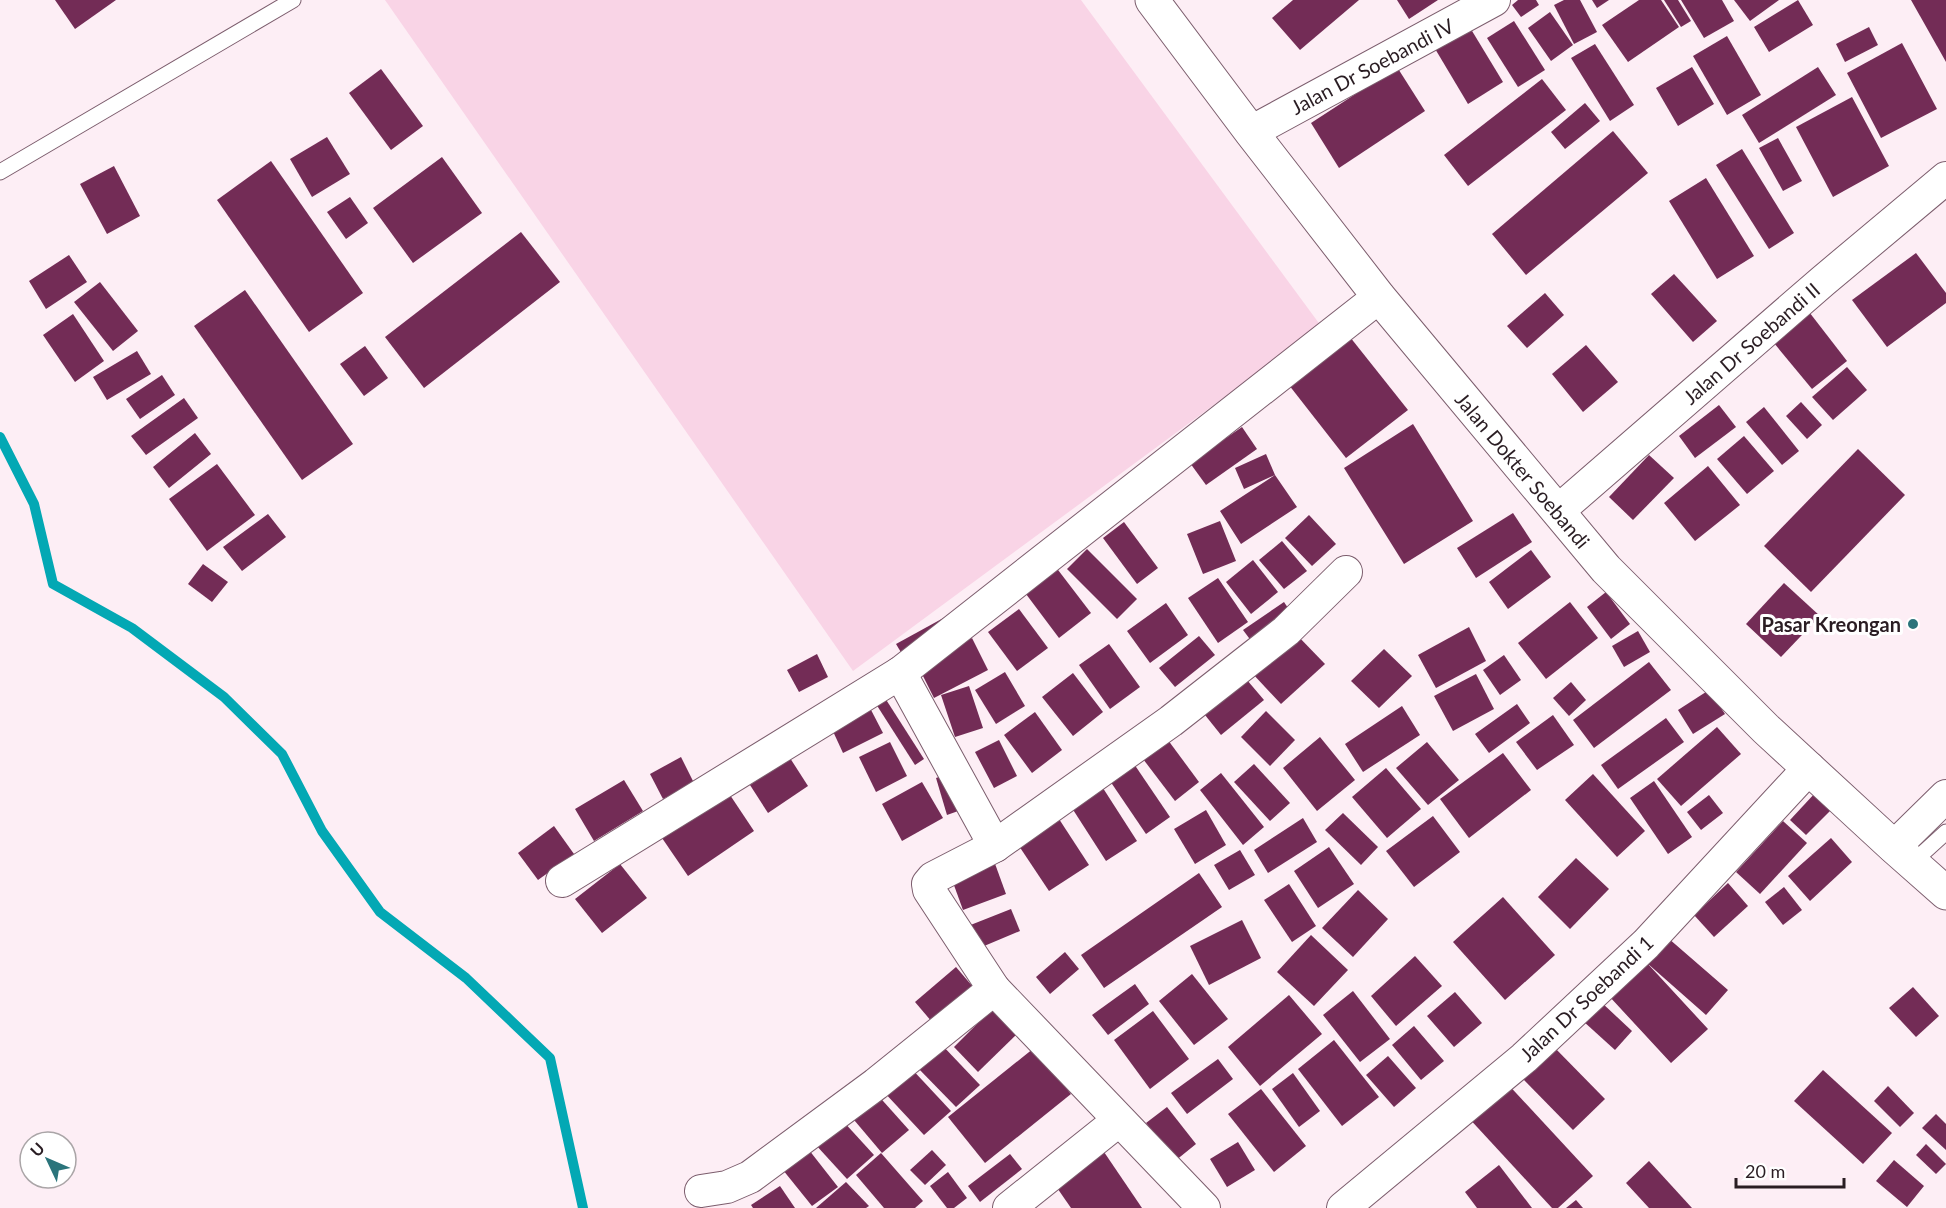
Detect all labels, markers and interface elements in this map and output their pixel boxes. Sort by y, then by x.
street label: Jalan Dr Soebandi IV [1286,13,1458,119]
street label: Jalan Dr Soebandi II [1678,277,1824,409]
street label: Jalan Dokter Soebandi [1451,387,1595,553]
place label: Pasar Kreongan [1762,612,1901,636]
marker: Pasar Kreongan [1906,617,1920,631]
street label: Jalan Dr Soebandi 1 [1514,930,1658,1066]
north arrow [18,1130,78,1190]
text: U [26,1138,48,1160]
scale bar [1736,1151,1844,1189]
text: 20 m [1745,1160,1785,1182]

